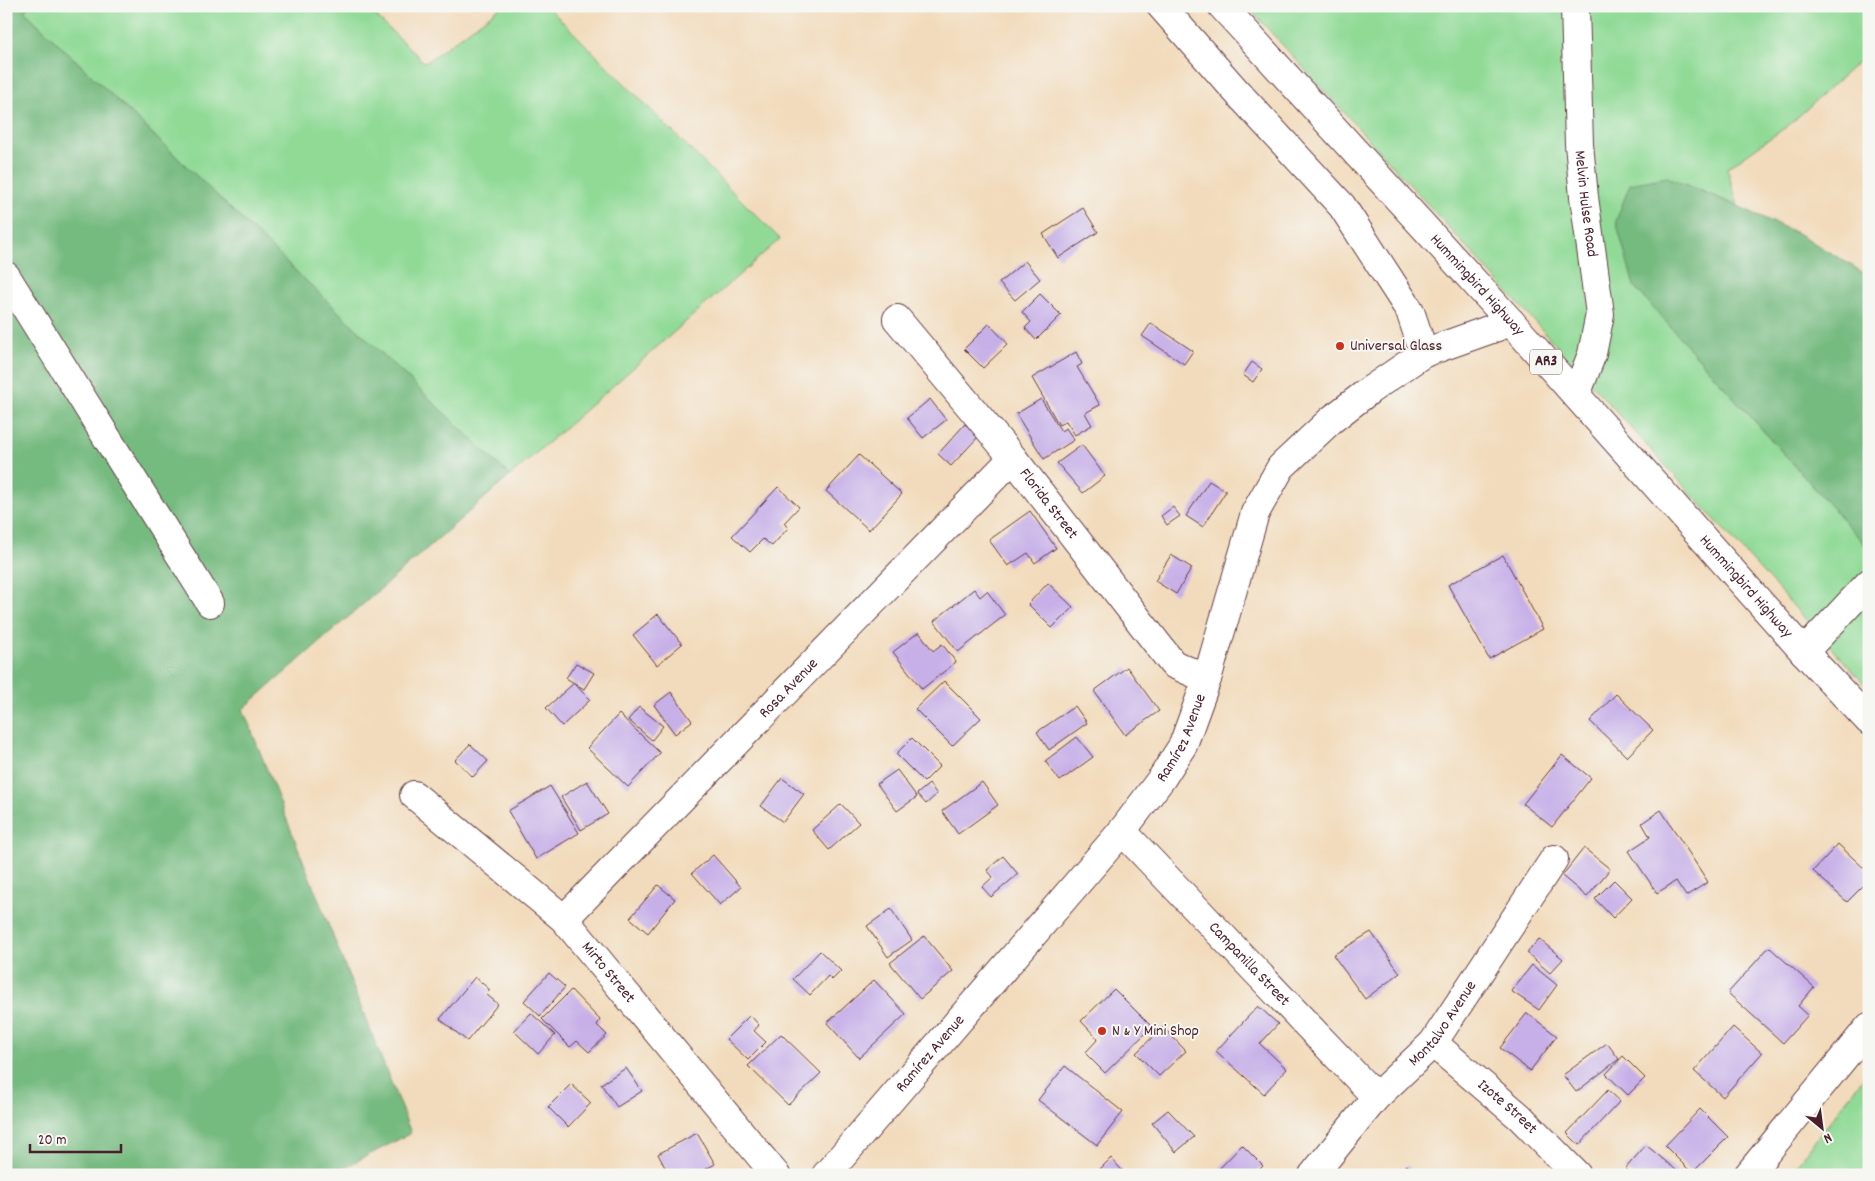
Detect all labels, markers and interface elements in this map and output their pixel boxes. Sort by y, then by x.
street label: Melvin Hulse Road [1568,149,1604,258]
street label: Hummingbird Highway [1424,229,1530,342]
place label: Universal Glass [1350,335,1443,358]
marker: Universal Glass [1334,340,1346,352]
road number: AR3 [1530,350,1562,374]
street label: Florida Street [1014,463,1084,544]
street label: Hummingbird Highway [1694,530,1798,644]
street label: Rosa Avenue [754,653,824,724]
street label: Ramírez Avenue [1151,691,1212,787]
street label: Campanilla Street [1203,917,1295,1012]
street label: Mirto Street [576,937,641,1008]
street label: Montalvo Avenue [1403,976,1482,1072]
street label: Ramírez Avenue [890,1010,970,1098]
place label: N & Y Mini Shop [1112,1020,1199,1043]
marker: N & Y Mini Shop [1096,1025,1108,1037]
street label: Izote Street [1472,1074,1543,1140]
north arrow [1798,1104,1848,1154]
scale bar [30,1121,121,1153]
text: N [1819,1127,1835,1148]
text: 20 m [38,1130,66,1152]

